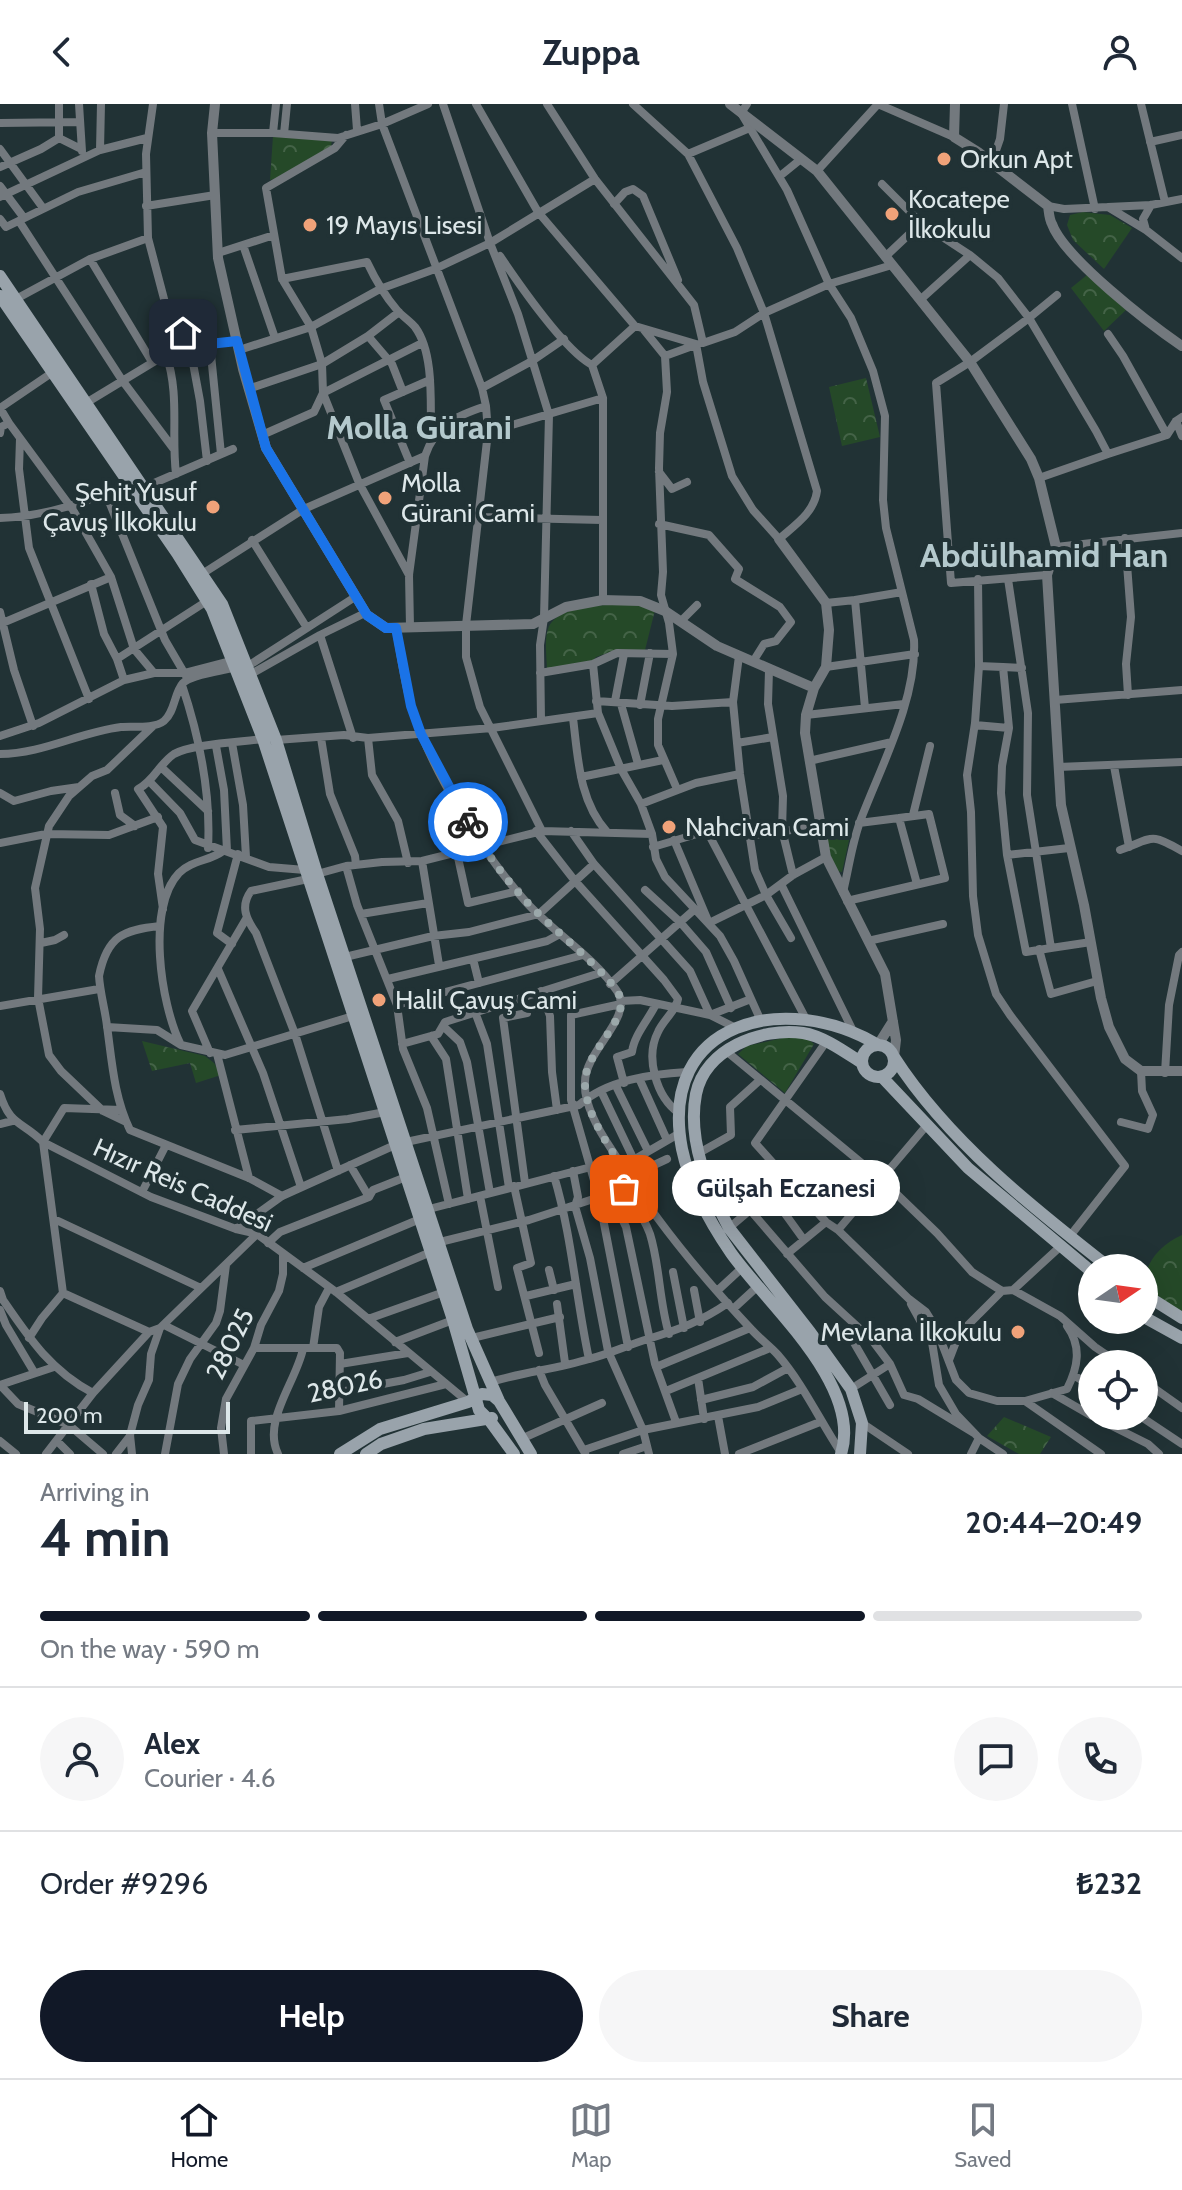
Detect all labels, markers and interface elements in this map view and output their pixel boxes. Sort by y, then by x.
icon: back [40,30,84,74]
text: Zuppa [542,30,640,74]
icon: person [1098,30,1142,74]
place label: Orkun Apt [960,143,1073,175]
marker: Orkun Apt [935,150,953,168]
place label: Kocatepe İlkokulu [908,183,1010,245]
marker: Kocatepe İlkokulu [883,205,901,223]
place label: 19 Mayıs Lisesi [326,209,482,241]
marker: 19 Mayıs Lisesi [301,216,319,234]
pin [149,299,217,367]
icon: home [161,311,205,355]
district label: Molla Gürani [326,406,512,448]
place label: Molla Gürani Cami [401,467,535,529]
place label: Şehit Yusuf Çavuş İlkokulu [43,476,197,538]
marker: Molla Gürani Cami [376,489,394,507]
marker: Şehit Yusuf Çavuş İlkokulu [204,498,222,516]
district label: Abdülhamid Han [920,534,1168,576]
courier [428,782,508,862]
icon: bike [446,800,490,844]
place label: Nahcivan Cami [685,811,849,843]
marker: Nahcivan Cami [660,818,678,836]
place label: Halil Çavuş Cami [395,984,577,1016]
marker: Halil Çavuş Cami [370,991,388,1009]
street label: Hızır Reis Caddesi [88,1131,278,1239]
pin [590,1155,658,1223]
callout: Gülşah Eczanesi [672,1161,900,1217]
icon: bag [602,1167,646,1211]
text: Gülşah Eczanesi [697,1172,875,1204]
north arrow [1078,1254,1158,1334]
map controls [1078,1254,1158,1430]
street label: 28025 [199,1303,261,1385]
place label: Mevlana İlkokulu [821,1316,1002,1348]
marker: Mevlana İlkokulu [1009,1323,1027,1341]
button: locate [1078,1350,1158,1430]
street label: 28026 [305,1362,385,1410]
scale bar [24,1398,230,1434]
text: 200 m [36,1402,102,1429]
text: Arriving in [40,1476,150,1508]
text: 20:44–20:49 [966,1504,1142,1541]
text: 4 min [40,1506,170,1569]
text: On the way · 590 m [40,1633,260,1665]
button: person [40,1717,124,1801]
button: chat [954,1717,1038,1801]
button: phone [1058,1717,1142,1801]
text: Alex [144,1725,200,1762]
text: Courier · 4.6 [144,1762,276,1794]
text: Order #9296 [40,1865,208,1902]
text: ₺232 [1076,1865,1142,1902]
button: Help [40,1970,583,2062]
button: Share [599,1970,1142,2062]
tab: Home [170,2098,228,2173]
tab: Map [569,2098,613,2173]
tab: Saved [954,2098,1011,2173]

